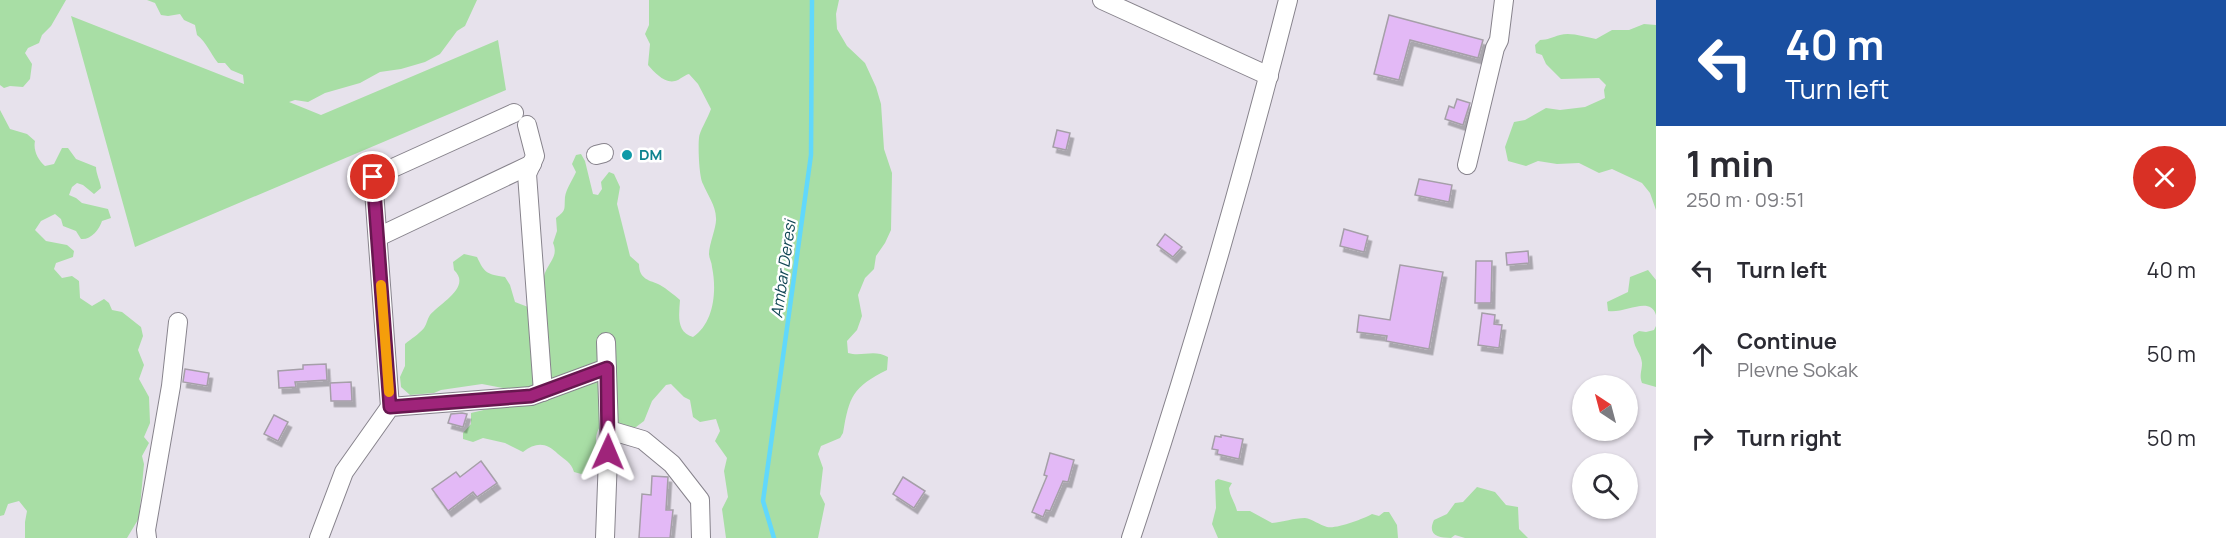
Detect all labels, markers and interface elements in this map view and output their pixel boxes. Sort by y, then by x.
text: 40 m [1785,15,1884,73]
icon: left [1686,24,1764,102]
text: Turn left [1785,70,1889,107]
text: 1 min [1686,139,1774,188]
place label: DM [639,144,662,165]
button: close [2133,146,2196,209]
marker: DM [620,148,634,162]
pin [347,151,398,202]
icon: arrive [356,160,389,193]
text: 250 m · 09:51 [1686,186,1805,213]
water label: Ambar Deresi [765,217,801,319]
icon: left [1686,254,1719,287]
text: Turn left [1737,255,1827,285]
text: 40 m [2147,255,2196,285]
text: Continue [1737,326,1837,356]
icon: ahead [1686,338,1719,371]
text: 50 m [2147,339,2196,369]
text: Plevne Sokak [1737,356,1858,383]
north arrow [1572,375,1638,441]
map controls [1572,375,1638,519]
position arrow [576,420,640,484]
icon: right [1686,422,1719,455]
text: Turn right [1737,423,1842,453]
text: 50 m [2147,423,2196,453]
button: search [1572,453,1638,519]

